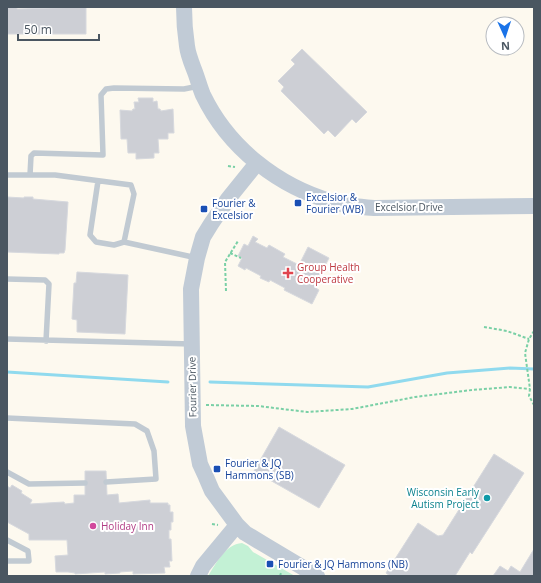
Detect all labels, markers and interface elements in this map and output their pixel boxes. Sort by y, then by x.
scale bar [18,16,99,42]
north arrow [485,16,525,56]
text: 50 m [24,21,52,38]
text: N [501,39,510,54]
place label: Excelsior & Fourier (WB) [306,190,364,216]
place label: Fourier & Excelsior [212,196,256,222]
marker: Excelsior & Fourier (WB) [293,198,303,208]
street label: Excelsior Drive [375,200,443,214]
marker: Fourier & Excelsior [199,204,209,214]
place label: Group Health Cooperative [297,260,360,286]
marker: Group Health Cooperative [282,267,294,279]
street label: Fourier Drive [184,356,200,417]
place label: Fourier & JQ Hammons (SB) [225,456,294,482]
marker: Fourier & JQ Hammons (SB) [212,464,222,474]
place label: Wisconsin Early Autism Project [407,485,480,511]
marker: Wisconsin Early Autism Project [482,493,492,503]
place label: Holiday Inn [101,519,154,533]
marker: Holiday Inn [88,521,98,531]
place label: Fourier & JQ Hammons (NB) [278,557,408,571]
marker: Fourier & JQ Hammons (NB) [265,559,275,569]

